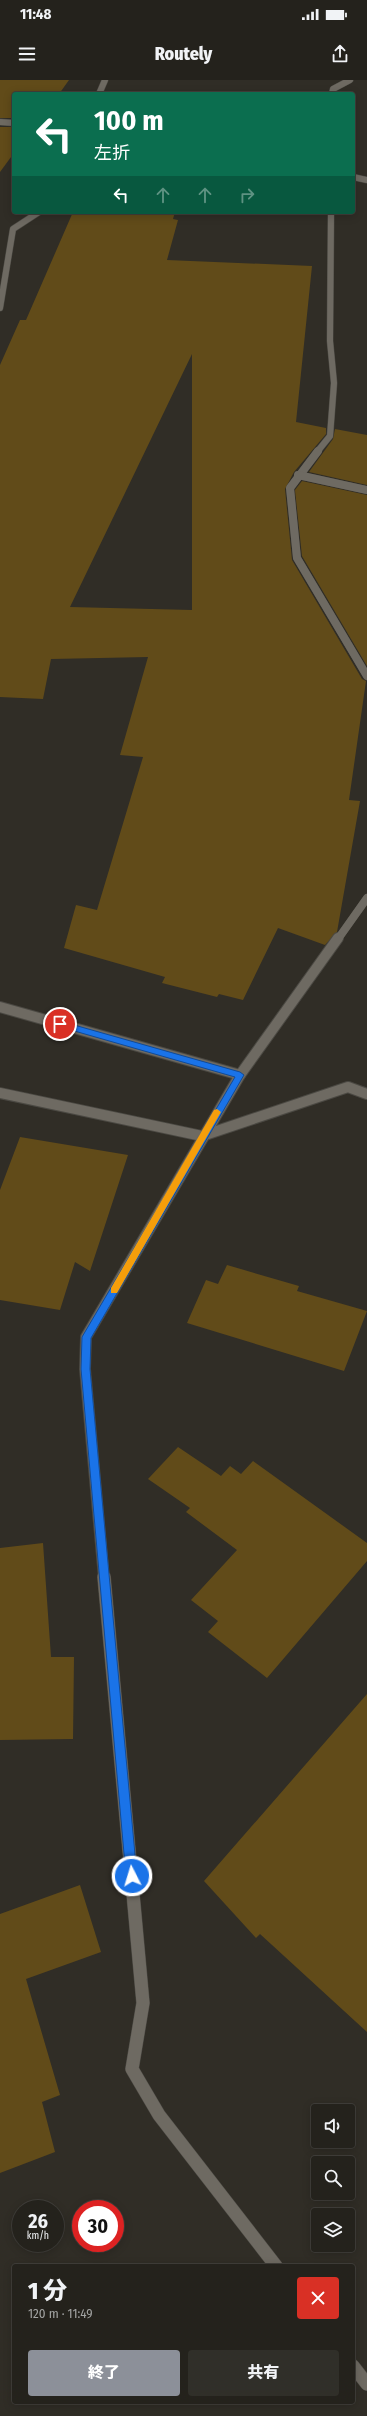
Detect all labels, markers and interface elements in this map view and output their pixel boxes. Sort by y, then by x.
text: 11:48 [20,5,51,23]
icon: menu [16,43,38,65]
text: Routely [155,43,212,65]
icon: share [329,43,351,65]
text: 100 m [94,104,164,137]
icon: left [28,108,80,160]
text: 左折 [94,142,130,164]
icon: left [110,184,132,206]
icon: ahead [152,184,174,206]
icon: ahead [194,184,216,206]
icon: right [236,184,258,206]
pin [43,1007,77,1041]
icon: arrive [49,1013,71,1035]
position arrow [111,1855,153,1897]
map controls [311,2104,355,2252]
button: sound [311,2104,355,2148]
button: search [311,2156,355,2200]
speed limit sign: 30 [72,2200,124,2252]
button: layers [311,2208,355,2252]
text: 26 [28,2209,48,2233]
text: km/h [27,2230,49,2242]
text: 1 分 [28,2277,67,2305]
button: close [297,2277,339,2319]
text: 120 m · 11:49 [28,2306,93,2321]
button: 終了 [28,2350,180,2396]
button: 共有 [188,2350,339,2396]

